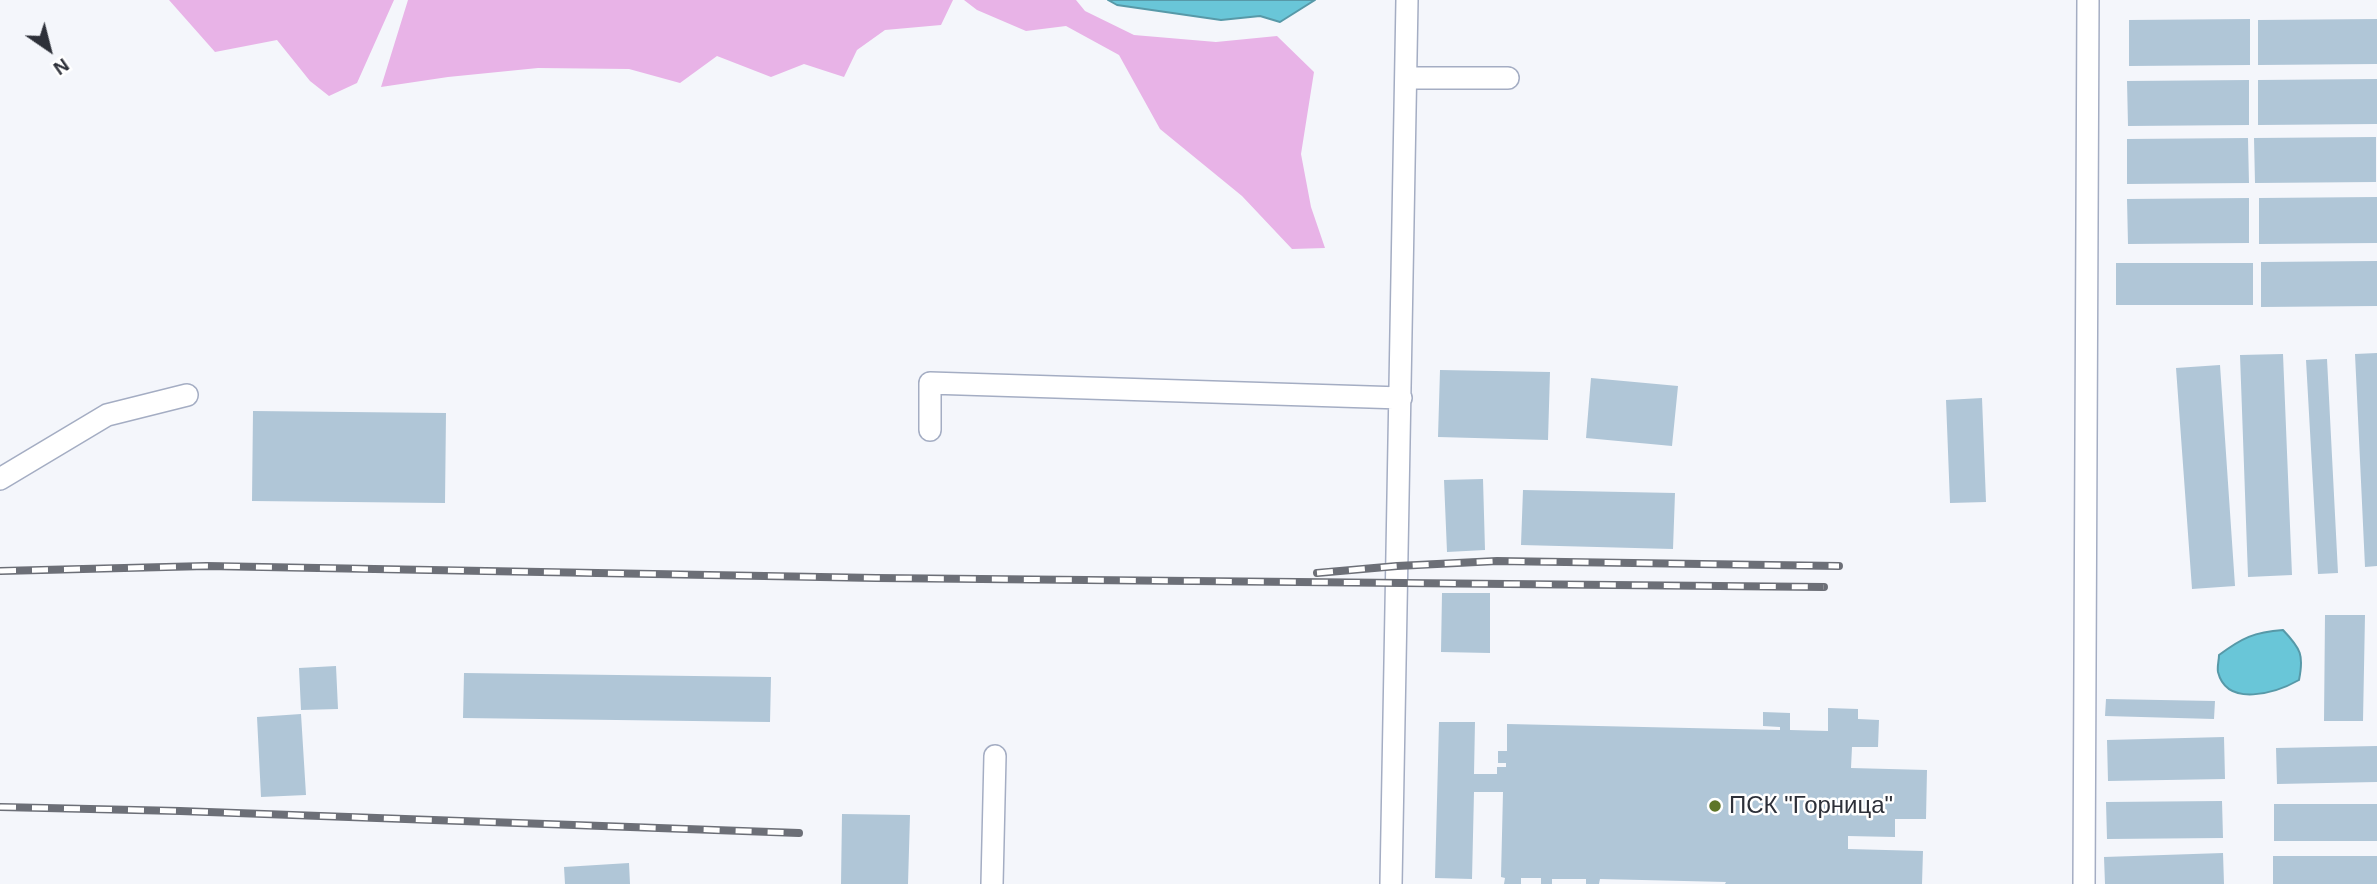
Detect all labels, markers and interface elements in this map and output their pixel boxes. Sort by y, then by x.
north arrow [14,14,84,84]
text: N [50,54,73,79]
place label: ПСК "Горница" [1729,792,1893,820]
marker: ПСК "Горница" [1707,798,1723,814]

